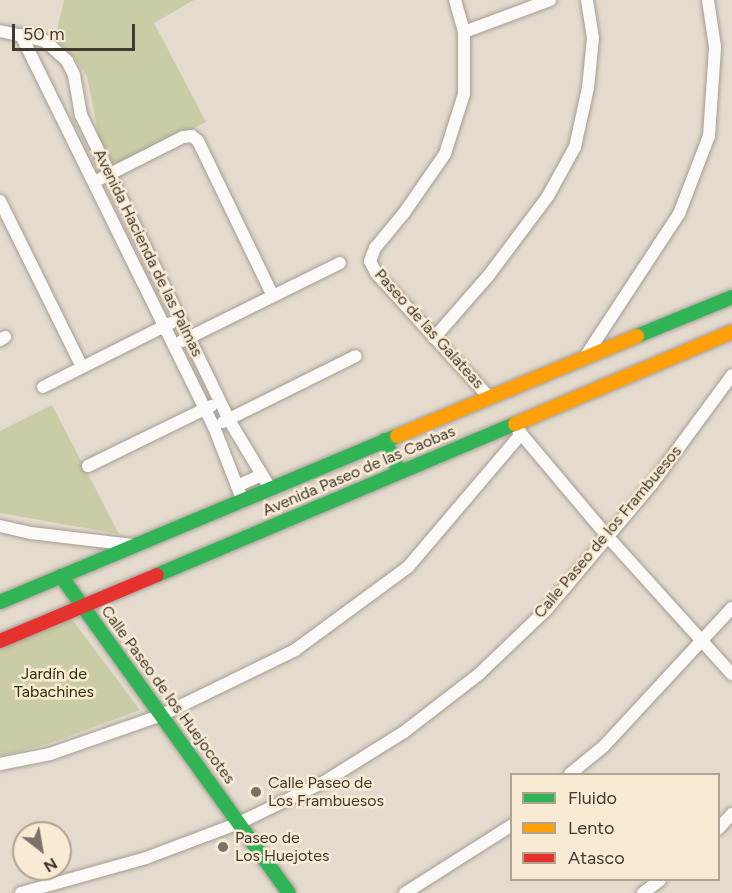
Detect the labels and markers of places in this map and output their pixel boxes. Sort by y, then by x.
place label: Calle Paseo de Los Frambuesos [268,773,384,811]
marker: Calle Paseo de Los Frambuesos [249,785,263,799]
place label: Paseo de Los Huejotes [235,828,329,866]
marker: Paseo de Los Huejotes [216,840,230,854]

